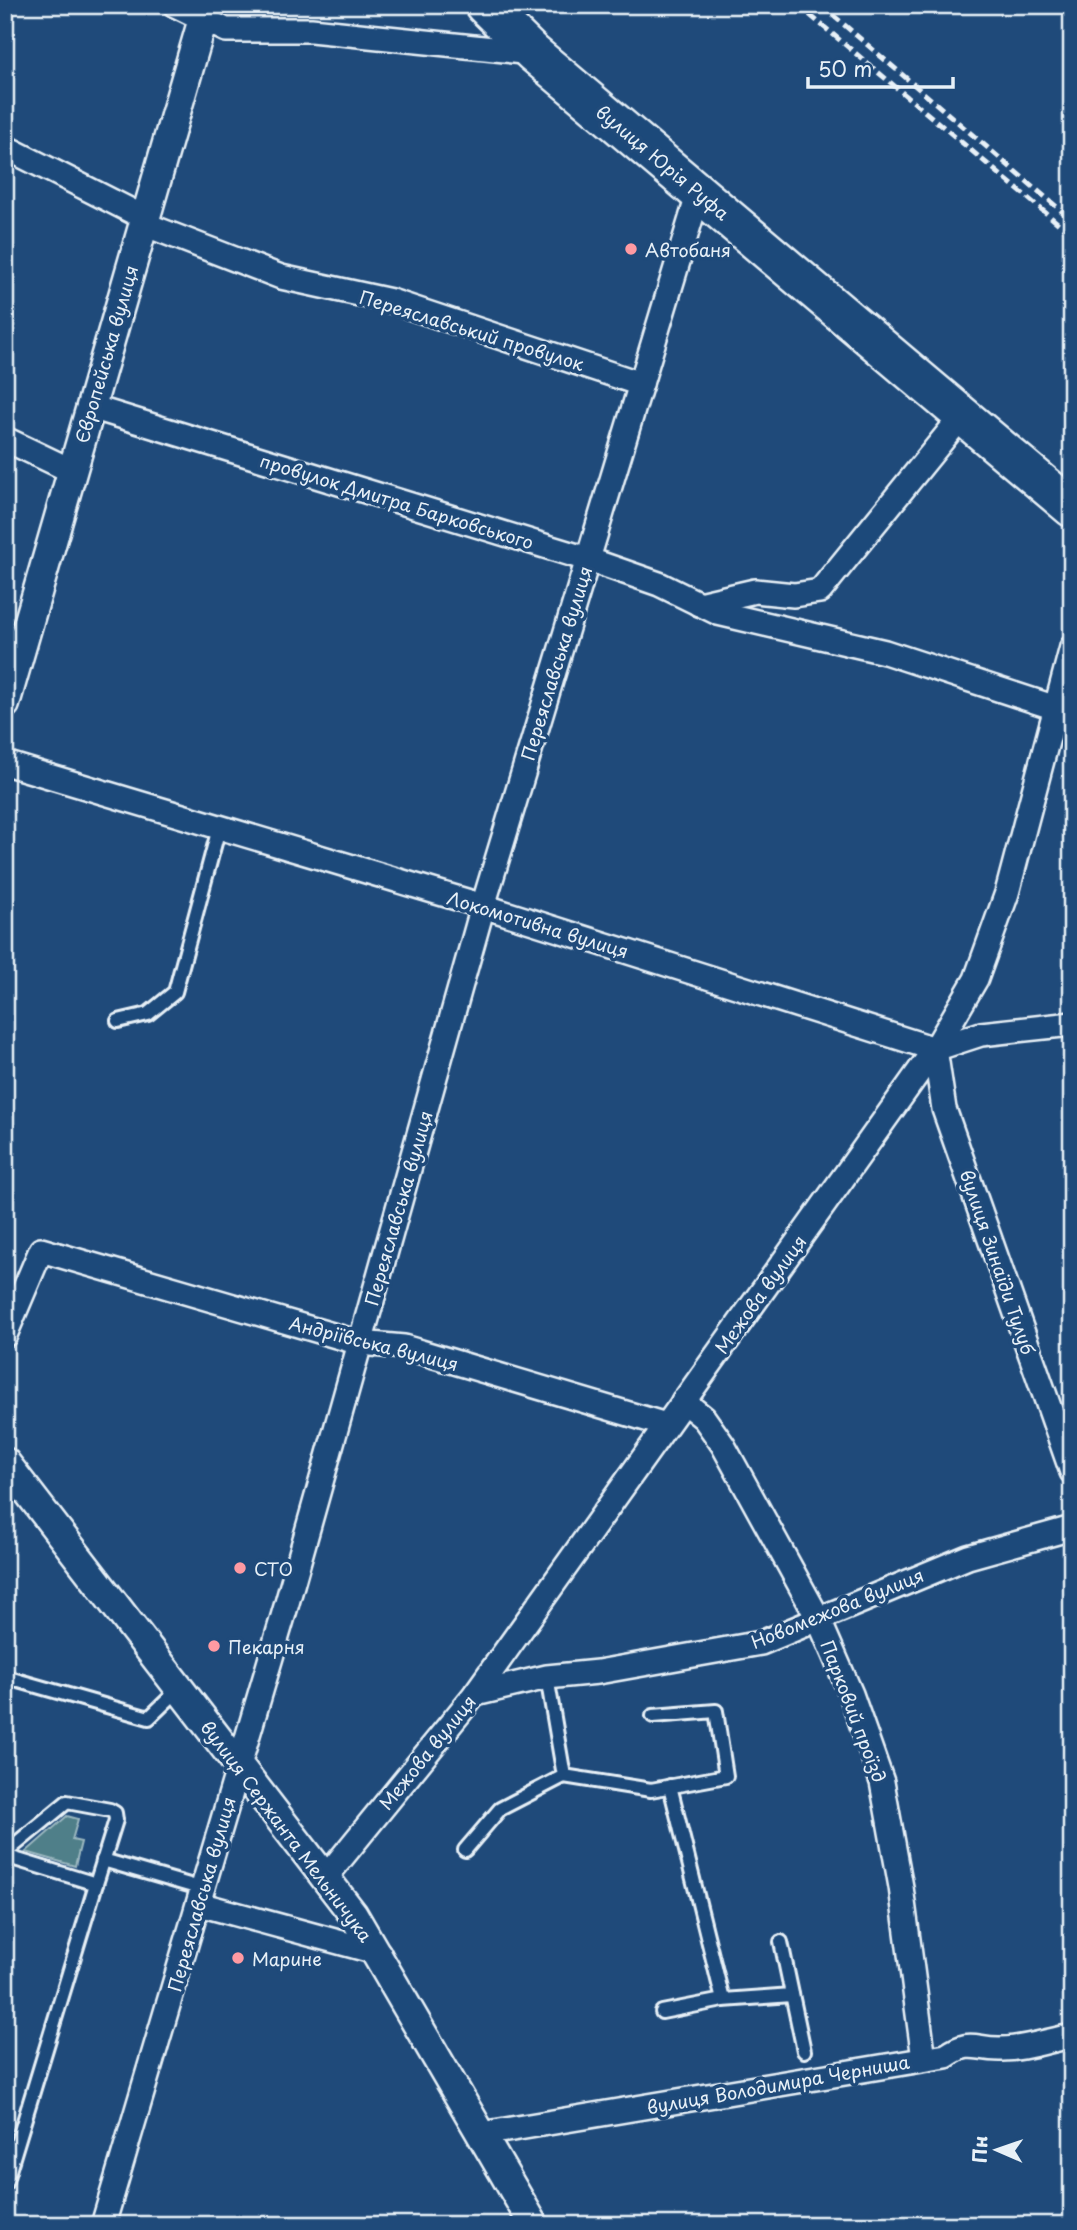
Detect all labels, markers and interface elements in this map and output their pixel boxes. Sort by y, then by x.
scale bar [808,46,953,90]
text: 50 m [818,52,872,84]
street label: вулиця Юрія Руфа [590,98,736,226]
place label: Автобаня [645,236,731,263]
marker: Автобаня [623,241,639,257]
street label: Європейська вулиця [68,262,144,446]
street label: Переяславський провулок [356,283,588,377]
street label: провулок Дмитра Барковського [257,446,537,556]
street label: Переяславська вулиця [514,563,598,763]
street label: Локомотивна вулиця [444,884,632,964]
street label: Переяславська вулиця [357,1107,439,1309]
street label: вулиця Зинаїди Тулуб [954,1166,1042,1358]
street label: Межова вулиця [708,1229,812,1359]
street label: Андріївська вулиця [287,1309,461,1377]
place label: СТО [254,1555,293,1582]
marker: СТО [232,1560,248,1576]
street label: Новомежова вулиця [747,1561,927,1655]
place label: Пекарня [228,1633,305,1660]
street label: Парковий проїзд [814,1636,894,1786]
marker: Пекарня [206,1638,222,1654]
street label: Межова вулиця [372,1689,482,1815]
street label: вулиця Сержанта Мельничука [195,1715,380,1948]
street label: Переяславська вулиця [160,1793,242,1995]
place label: Марине [252,1945,322,1972]
marker: Марине [230,1950,246,1966]
street label: вулиця Володимира Черниша [645,2047,912,2120]
north arrow [962,2114,1032,2184]
text: Пн [965,2135,993,2164]

